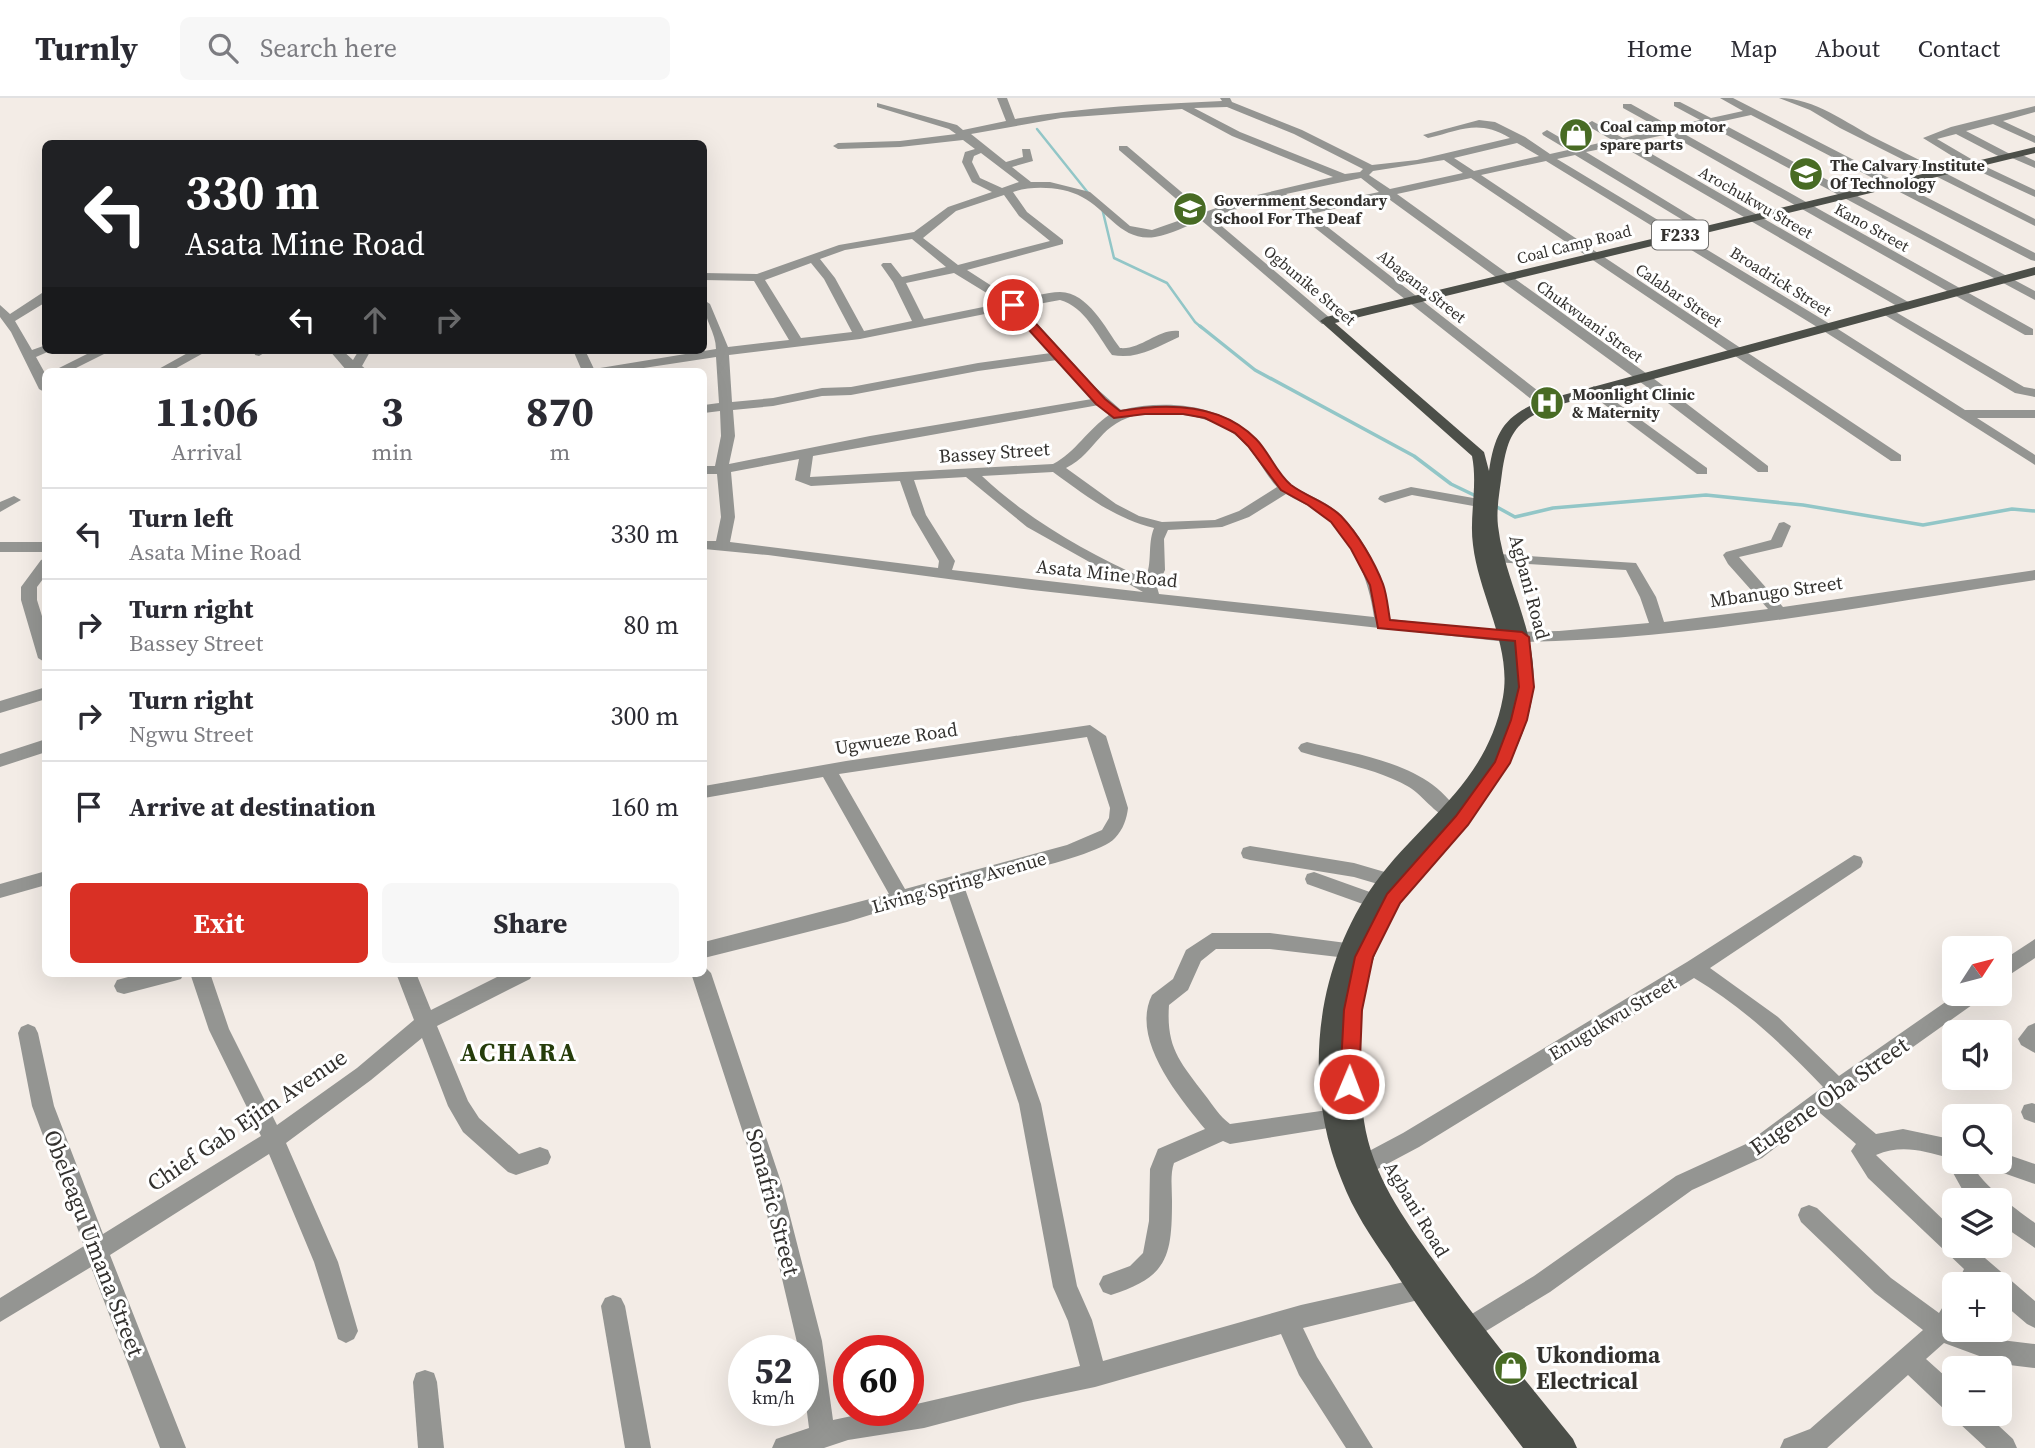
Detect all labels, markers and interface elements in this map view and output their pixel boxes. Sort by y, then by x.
search box [180,17,670,80]
text: Turnly [35,26,138,71]
icon: search [204,29,242,67]
text: Search here [260,30,397,66]
text: Home [1627,32,1692,65]
text: Map [1730,32,1777,65]
text: About [1815,32,1880,65]
text: Contact [1918,32,2000,65]
place label: Coal camp motor spare parts [1600,115,1726,155]
shop icon: Coal camp motor spare parts [1557,116,1595,154]
place label: The Calvary Institute Of Technology [1830,154,1985,194]
school or university icon: The Calvary Institute Of Technology [1787,155,1825,193]
text: 330 m [185,158,320,225]
street label: Arochukwu Street [1695,160,1818,244]
icon: left [70,168,161,259]
place label: Government Secondary School For The Deaf [1214,189,1388,229]
school or university icon: Government Secondary School For The Deaf [1171,190,1209,228]
street label: Kano Street [1831,197,1914,257]
street label: Coal Camp Road [1514,219,1634,269]
road number: F233 [1652,220,1708,250]
text: Asata Mine Road [185,222,425,266]
street label: Ogbunike Street [1259,240,1361,331]
street label: Broadrick Street [1726,241,1837,321]
street label: Abagana Street [1373,244,1471,328]
street label: Calabar Street [1631,258,1727,333]
pin [983,275,1043,335]
street label: Chukwuani Street [1532,275,1648,368]
icon: arrive [994,286,1032,324]
icon: left [283,301,321,339]
icon: ahead [356,301,394,339]
icon: right [429,301,467,339]
text: 11:06 [155,382,259,440]
text: 3 [381,382,404,440]
text: 870 [526,382,594,440]
place label: Moonlight Clinic & Maternity [1572,383,1695,423]
hospital icon: Moonlight Clinic & Maternity [1528,384,1566,422]
street label: Bassey Street [938,435,1051,469]
text: Arrival [171,436,242,468]
text: min [371,436,413,468]
text: m [550,436,570,468]
text: Turn left [129,500,233,536]
icon: left [70,515,108,553]
text: 330 m [611,516,679,552]
street label: Agbani Road [1504,532,1557,642]
text: Asata Mine Road [129,536,301,568]
street label: Asata Mine Road [1035,553,1179,593]
street label: Mbanugo Street [1708,569,1845,613]
text: Turn right [129,591,253,627]
icon: right [70,606,108,644]
text: 80 m [624,607,679,643]
text: Bassey Street [129,627,263,659]
text: Turn right [129,682,253,718]
icon: right [70,697,108,735]
text: 300 m [611,698,679,734]
street label: Ugwueze Road [833,715,959,761]
text: Ngwu Street [129,718,253,750]
icon: arrive [70,788,108,826]
text: Arrive at destination [129,789,376,825]
text: 160 m [611,789,679,825]
street label: Living Spring Avenue [869,845,1049,919]
button: Exit [70,883,368,963]
button: Share [382,883,679,963]
north arrow [1942,936,2012,1006]
map controls [1942,936,2012,1426]
street label: Enugukwu Street [1543,969,1681,1066]
button: sound [1942,1020,2012,1090]
street label: Eugene Oba Street [1743,1029,1915,1163]
district label: ACHARA [460,1034,578,1070]
street label: Chief Gab Ejim Avenue [141,1041,353,1199]
position arrow [1312,1047,1386,1121]
button: search [1942,1104,2012,1174]
street label: Obeleagu Umana Street [36,1125,152,1361]
street label: Sonafric Street [738,1125,808,1279]
street label: Agbani Road [1378,1156,1456,1262]
button: layers [1942,1188,2012,1258]
button: + [1942,1272,2012,1342]
speed limit sign: 60 [833,1335,924,1426]
place label: Ukondioma Electrical [1536,1339,1661,1397]
text: 52 [755,1347,792,1395]
shop icon: Ukondioma Electrical [1492,1349,1530,1387]
button: − [1942,1356,2012,1426]
text: km/h [752,1385,795,1410]

